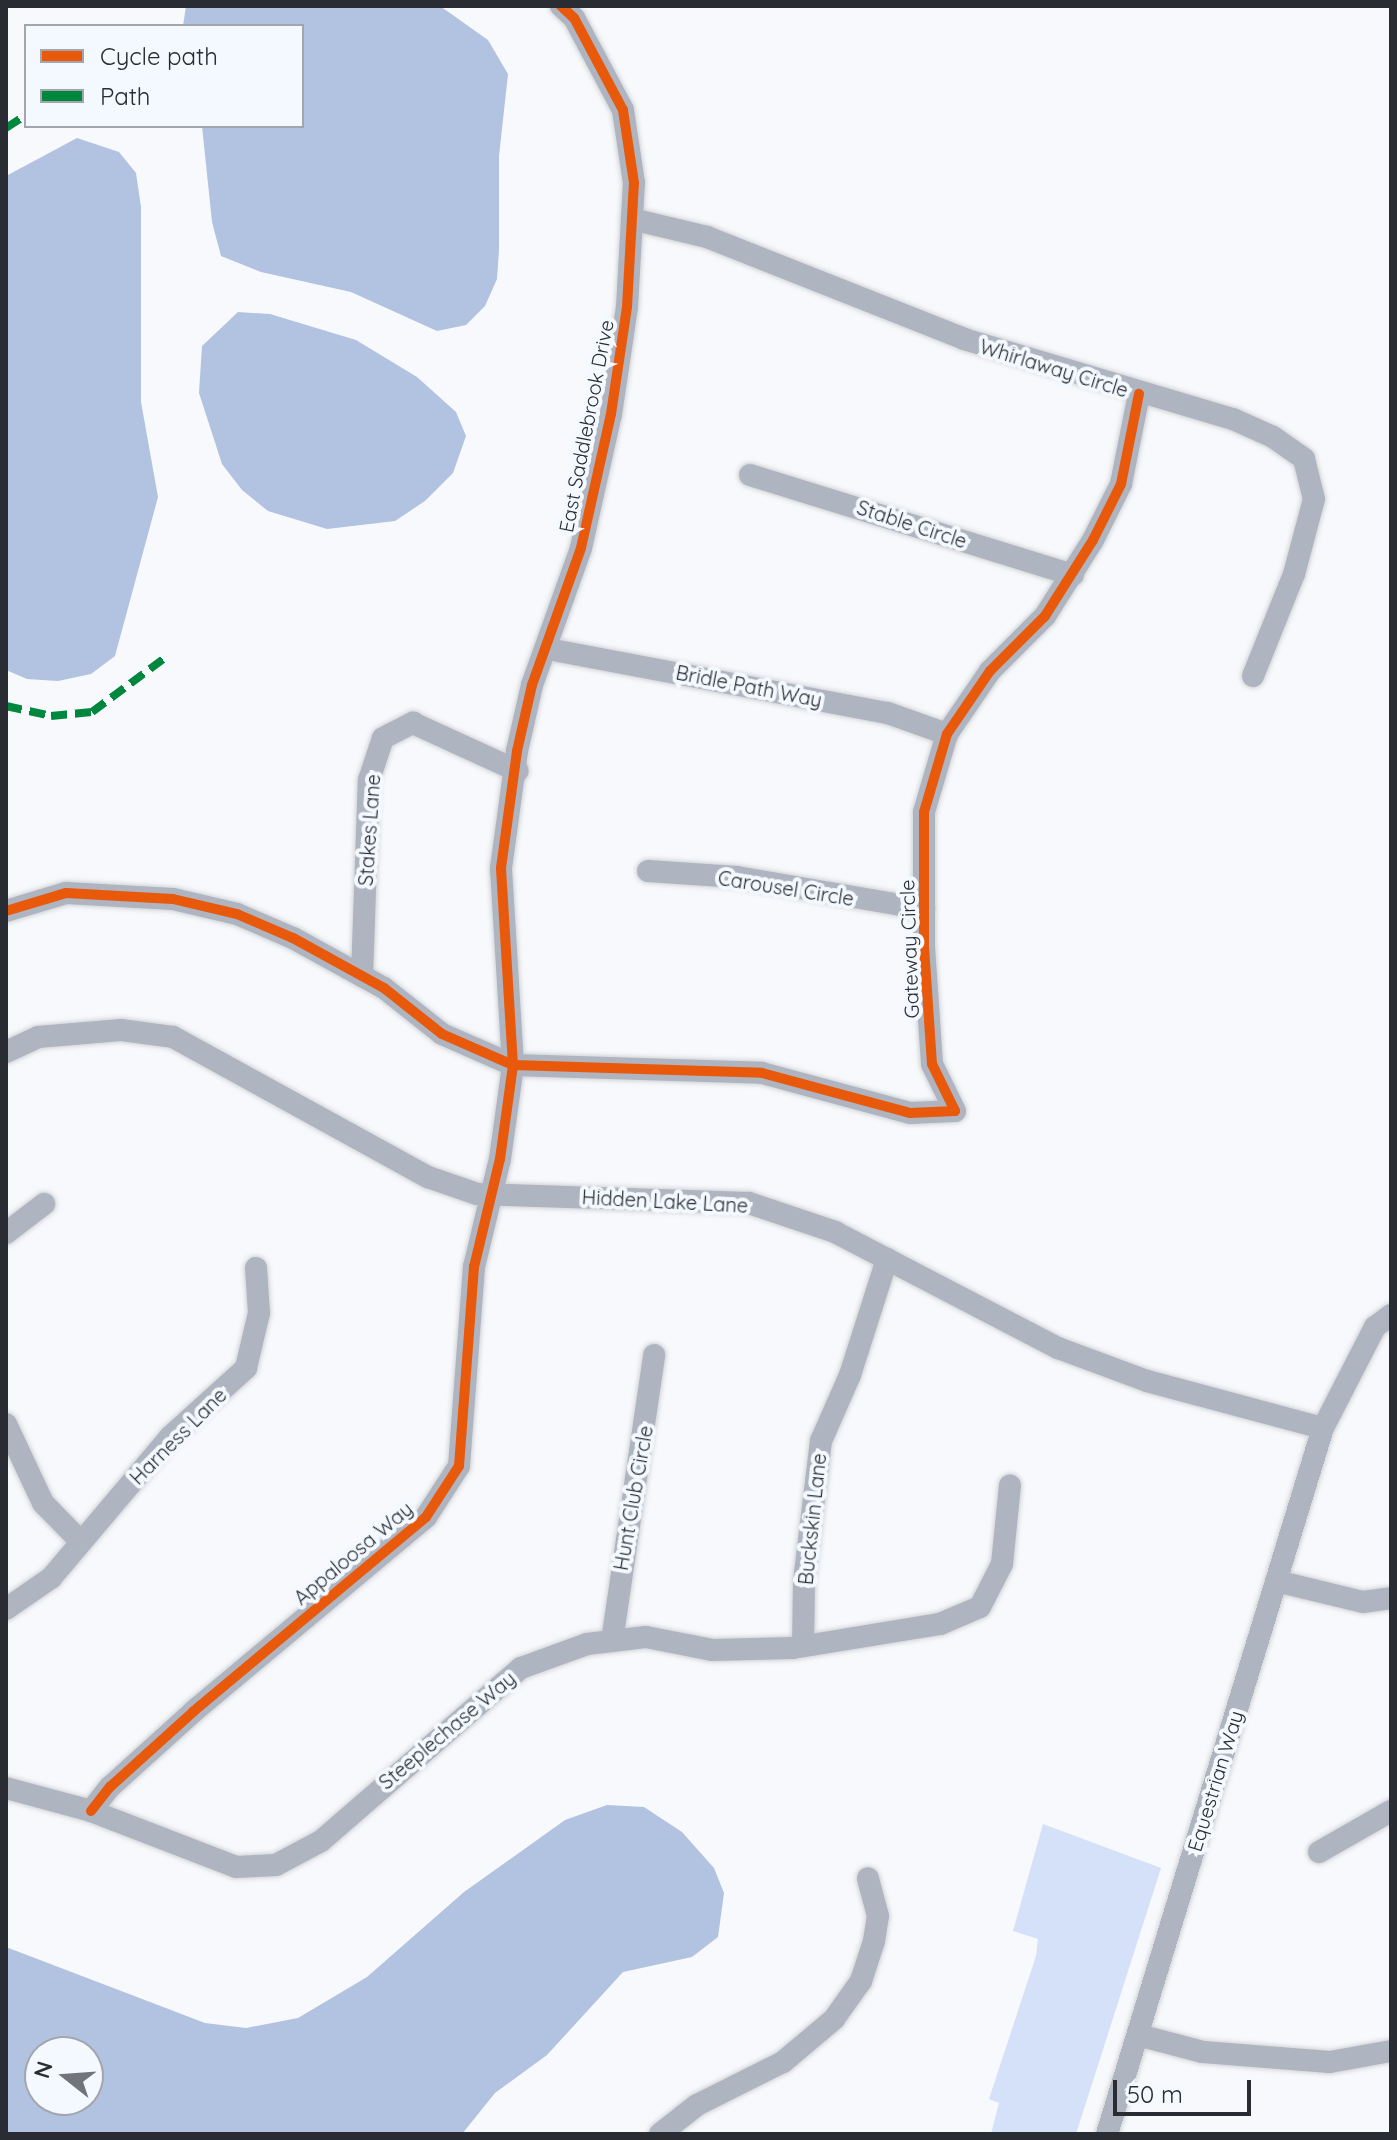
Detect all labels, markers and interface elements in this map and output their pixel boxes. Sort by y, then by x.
legend [24,24,304,128]
text: Cycle path [100,41,218,71]
text: Path [100,81,151,111]
street label: East Saddlebrook Drive [554,318,618,534]
street label: Whirlaway Circle [977,334,1131,402]
street label: Stable Circle [854,495,970,553]
street label: Bridle Path Way [674,660,824,712]
street label: Stakes Lane [353,773,385,887]
street label: Carousel Circle [716,865,856,911]
street label: Gateway Circle [895,879,923,1019]
street label: Hidden Lake Lane [581,1185,749,1217]
street label: Harness Lane [125,1383,231,1489]
street label: Hunt Club Circle [608,1424,658,1572]
street label: Buckskin Lane [793,1452,831,1586]
street label: Appaloosa Way [289,1496,417,1610]
street label: Steeplechase Way [374,1666,520,1794]
street label: Equestrian Way [1182,1708,1248,1854]
north arrow [24,2036,104,2116]
text: N [27,2058,59,2081]
scale bar [1117,2064,1255,2114]
text: 50 m [1127,2079,1183,2109]

